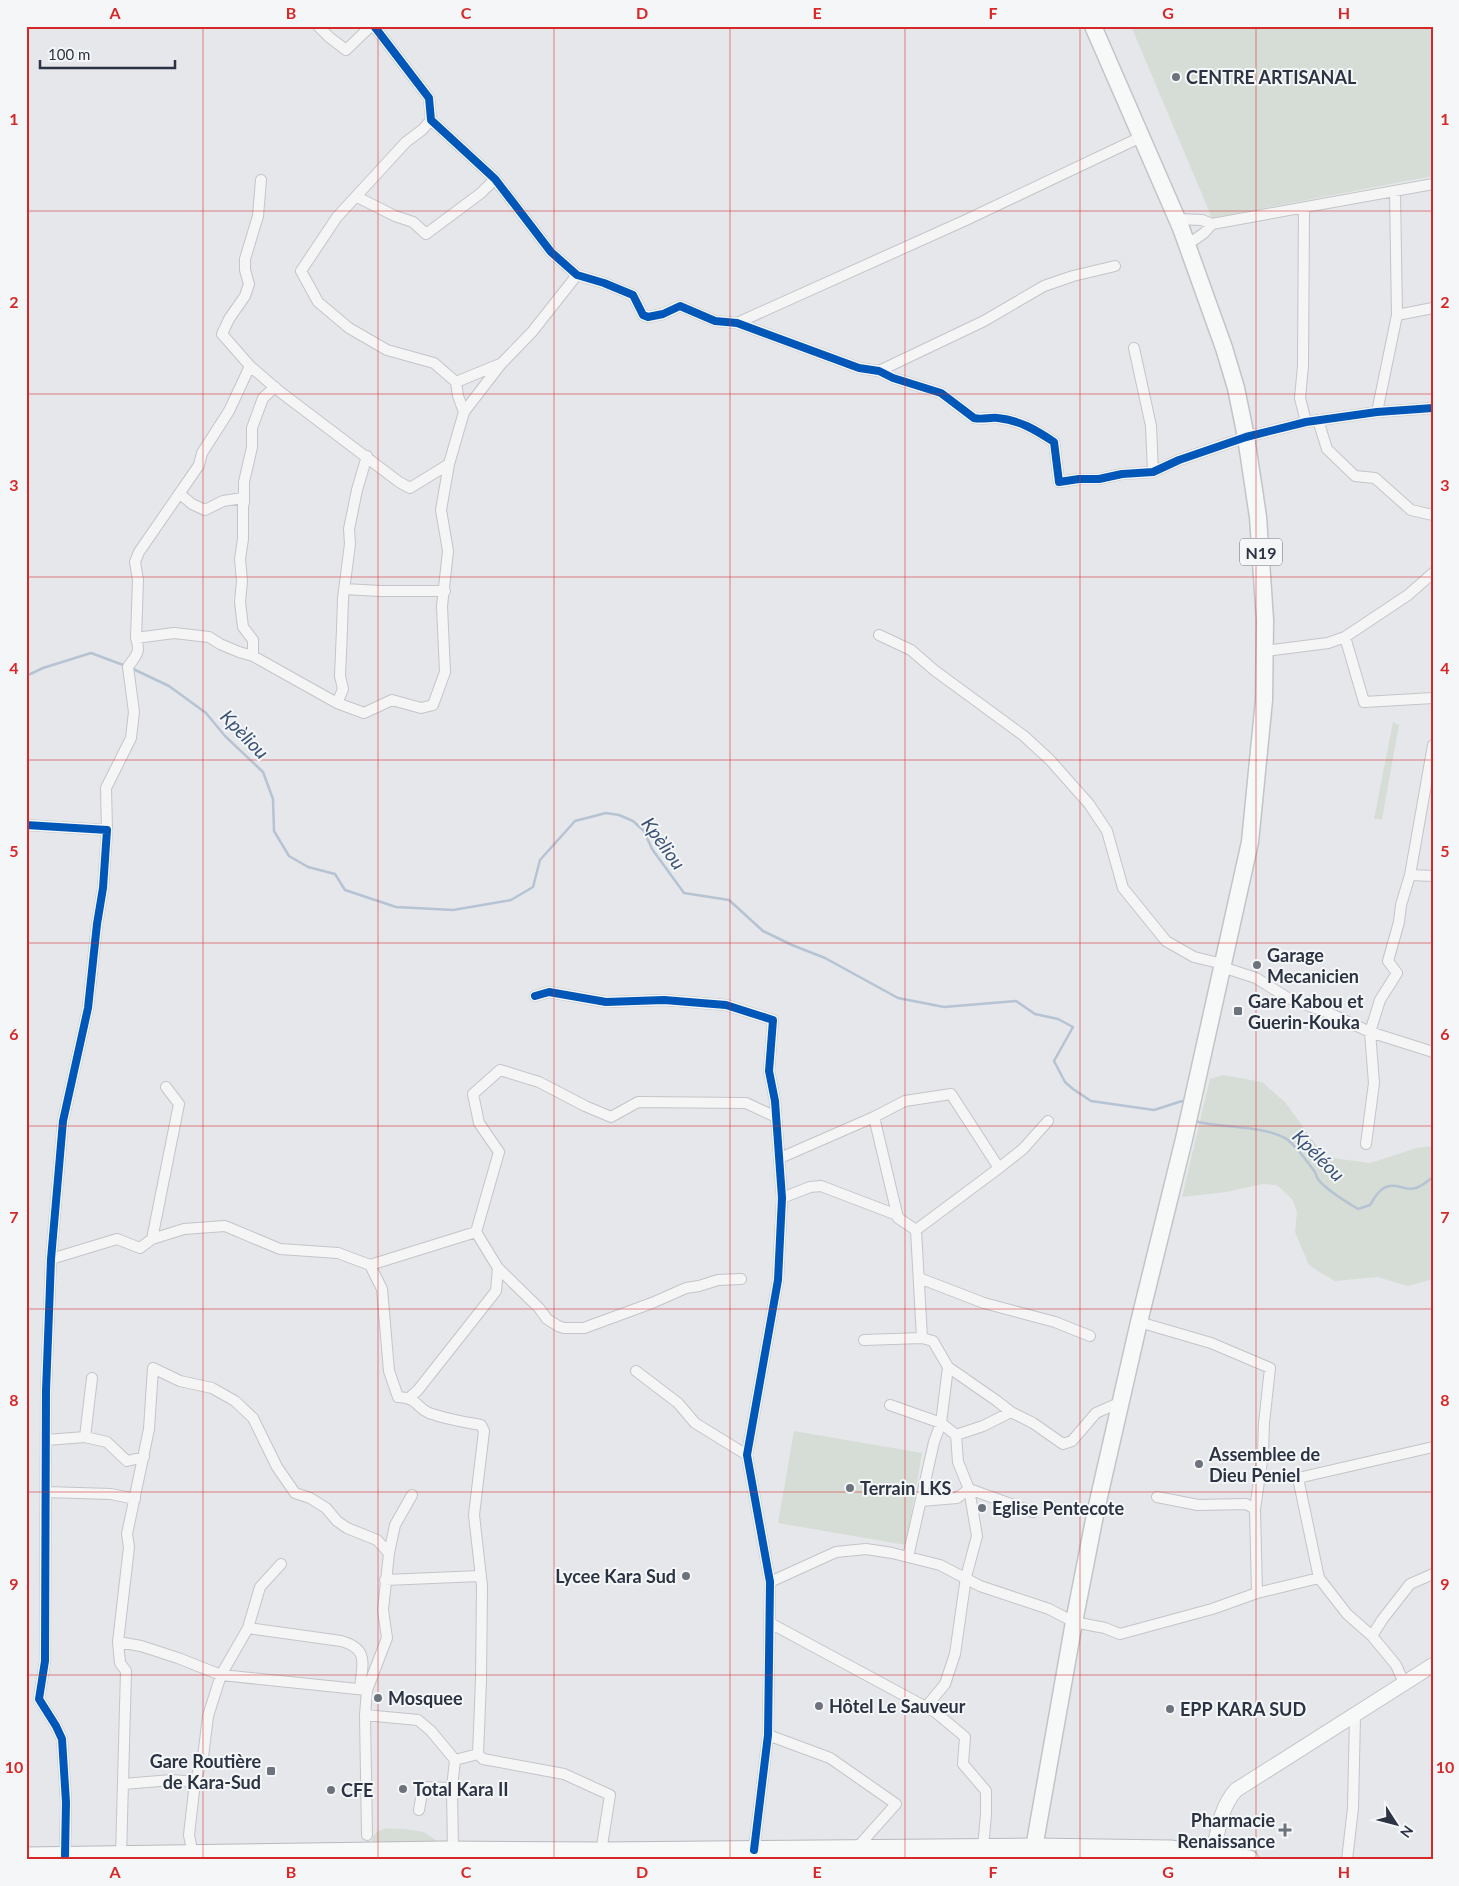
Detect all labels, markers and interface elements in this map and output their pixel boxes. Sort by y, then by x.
text: A [108,3,121,22]
text: B [286,3,296,22]
text: C [461,3,472,22]
text: D [636,3,648,22]
text: E [812,3,822,22]
text: F [988,3,998,22]
text: G [1162,3,1174,22]
text: H [1338,3,1350,22]
scale bar [40,38,175,70]
text: 100 m [48,45,90,63]
place label: CENTRE ARTISANAL [1186,66,1357,88]
marker: CENTRE ARTISANAL [1170,71,1182,83]
text: 1 [9,109,19,128]
text: 1 [1440,109,1450,128]
text: 2 [9,292,19,311]
text: 2 [1440,292,1450,311]
text: 3 [9,475,19,494]
text: 3 [1440,475,1450,494]
road number: N19 [1240,538,1282,566]
text: 4 [9,658,19,677]
text: 4 [1440,658,1450,677]
water label: Kpèliou [216,705,274,763]
water label: Kpèliou [637,812,691,874]
text: 5 [9,841,19,860]
text: 5 [1440,841,1450,860]
place label: Garage Mecanicien [1267,944,1359,987]
marker: Garage Mecanicien [1251,959,1263,971]
place label: Gare Kabou et Guerin-Kouka [1248,990,1364,1033]
marker: Gare Kabou et Guerin-Kouka [1232,1005,1244,1017]
text: 6 [9,1024,19,1043]
text: 6 [1440,1024,1450,1043]
water label: Kpéléou [1288,1124,1350,1186]
text: 7 [9,1207,19,1226]
text: 7 [1440,1207,1450,1226]
text: 8 [9,1390,19,1409]
text: 8 [1440,1390,1450,1409]
place label: Assemblee de Dieu Peniel [1208,1443,1321,1486]
marker: Assemblee de Dieu Peniel [1193,1458,1205,1470]
place label: Terrain LKS [860,1477,951,1499]
marker: Terrain LKS [844,1482,856,1494]
place label: Eglise Pentecote [992,1497,1124,1519]
marker: Eglise Pentecote [976,1502,988,1514]
place label: Lycee Kara Sud [555,1565,676,1587]
marker: Lycee Kara Sud [680,1570,692,1582]
text: 9 [9,1574,19,1593]
text: 9 [1440,1574,1450,1593]
place label: Mosquee [388,1687,463,1709]
marker: Mosquee [372,1692,384,1704]
place label: Hôtel Le Sauveur [829,1695,966,1717]
place label: EPP KARA SUD [1180,1698,1306,1720]
marker: Hôtel Le Sauveur [813,1700,825,1712]
marker: EPP KARA SUD [1164,1703,1176,1715]
place label: Gare Routière de Kara-Sud [150,1750,261,1793]
text: 10 [5,1757,23,1776]
text: 10 [1436,1757,1454,1776]
marker: Gare Routière de Kara-Sud [265,1765,277,1777]
place label: Total Kara II [413,1778,509,1800]
place label: CFE [341,1779,373,1801]
marker: Total Kara II [397,1783,409,1795]
marker: CFE [325,1784,337,1796]
north arrow [1372,1798,1422,1848]
place label: Pharmacie Renaissance [1177,1809,1275,1852]
text: N [1397,1823,1417,1841]
marker: Pharmacie Renaissance [1279,1824,1291,1836]
text: A [108,1862,121,1881]
text: B [286,1862,296,1881]
text: C [461,1862,472,1881]
text: D [636,1862,648,1881]
text: E [812,1862,822,1881]
text: F [988,1862,998,1881]
text: G [1162,1862,1174,1881]
text: H [1338,1862,1350,1881]

